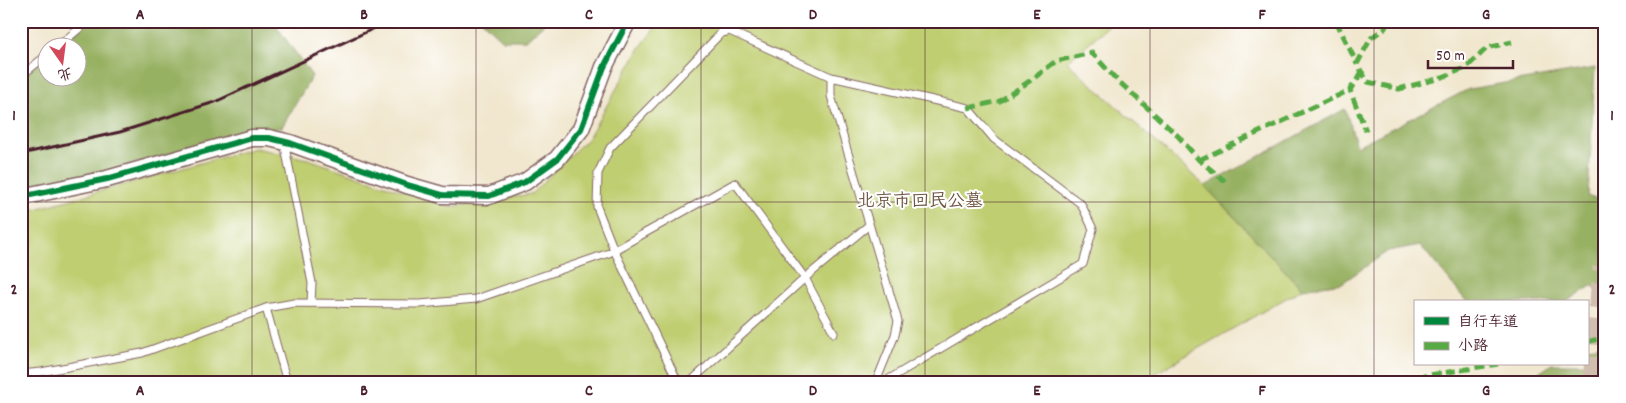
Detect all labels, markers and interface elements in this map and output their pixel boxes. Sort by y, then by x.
text: A [136,4,145,27]
text: B [360,4,368,27]
text: C [585,4,593,27]
text: D [809,4,818,27]
text: E [1033,4,1041,27]
text: F [1258,4,1266,27]
text: G [1482,4,1490,27]
north arrow [38,38,88,88]
scale bar [1428,38,1514,70]
text: 50 m [1436,46,1465,68]
text: 北 [55,61,74,84]
text: 1 [12,105,16,128]
text: 1 [1610,105,1614,128]
park label: 北京市回民公墓 [857,190,983,215]
text: 2 [11,279,18,302]
text: 2 [1609,279,1616,302]
legend [1414,300,1588,366]
text: 自行车道 [1458,312,1518,334]
text: 小路 [1458,336,1488,358]
text: A [136,380,145,403]
text: B [360,380,368,403]
text: C [585,380,593,403]
text: D [809,380,818,403]
text: E [1033,380,1041,403]
text: F [1258,380,1266,403]
text: G [1482,380,1490,403]

